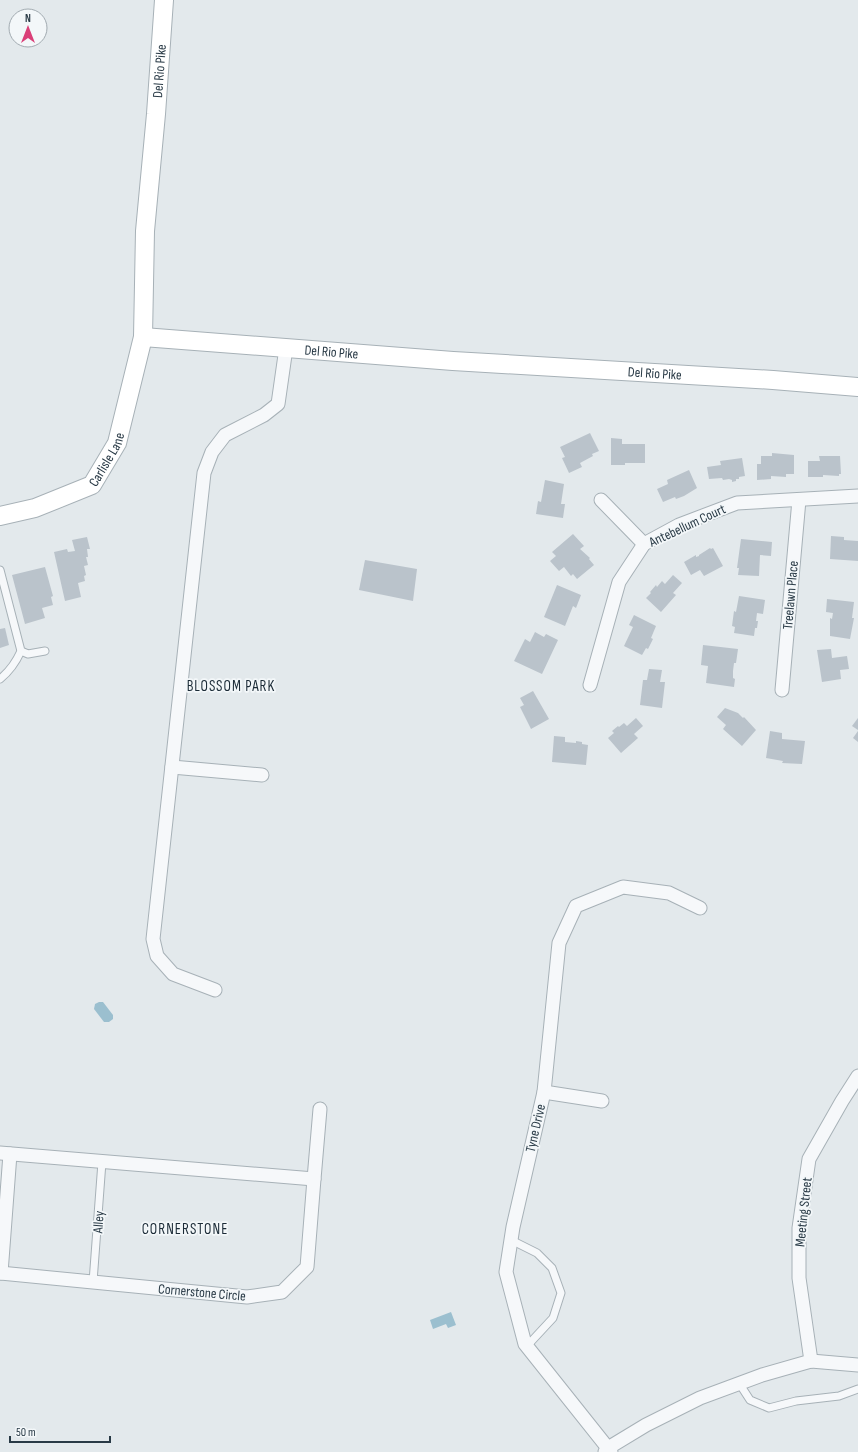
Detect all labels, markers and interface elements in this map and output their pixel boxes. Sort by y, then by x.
north arrow [8,8,48,48]
text: N [25,12,31,25]
street label: Del Rio Pike [149,44,170,98]
street label: Del Rio Pike [304,342,359,363]
street label: Del Rio Pike [627,363,682,384]
street label: Carlisle Lane [85,431,128,490]
street label: Antebellum Court [645,500,728,551]
street label: Treelawn Place [779,560,802,630]
district label: BLOSSOM PARK [187,677,275,696]
street label: Tyne Drive [522,1102,549,1154]
street label: Meeting Street [791,1176,816,1248]
street label: Alley [89,1210,108,1235]
district label: CORNERSTONE [142,1220,228,1239]
street label: Cornerstone Circle [157,1280,246,1305]
scale bar [10,1418,110,1444]
text: 50 m [16,1425,36,1440]

